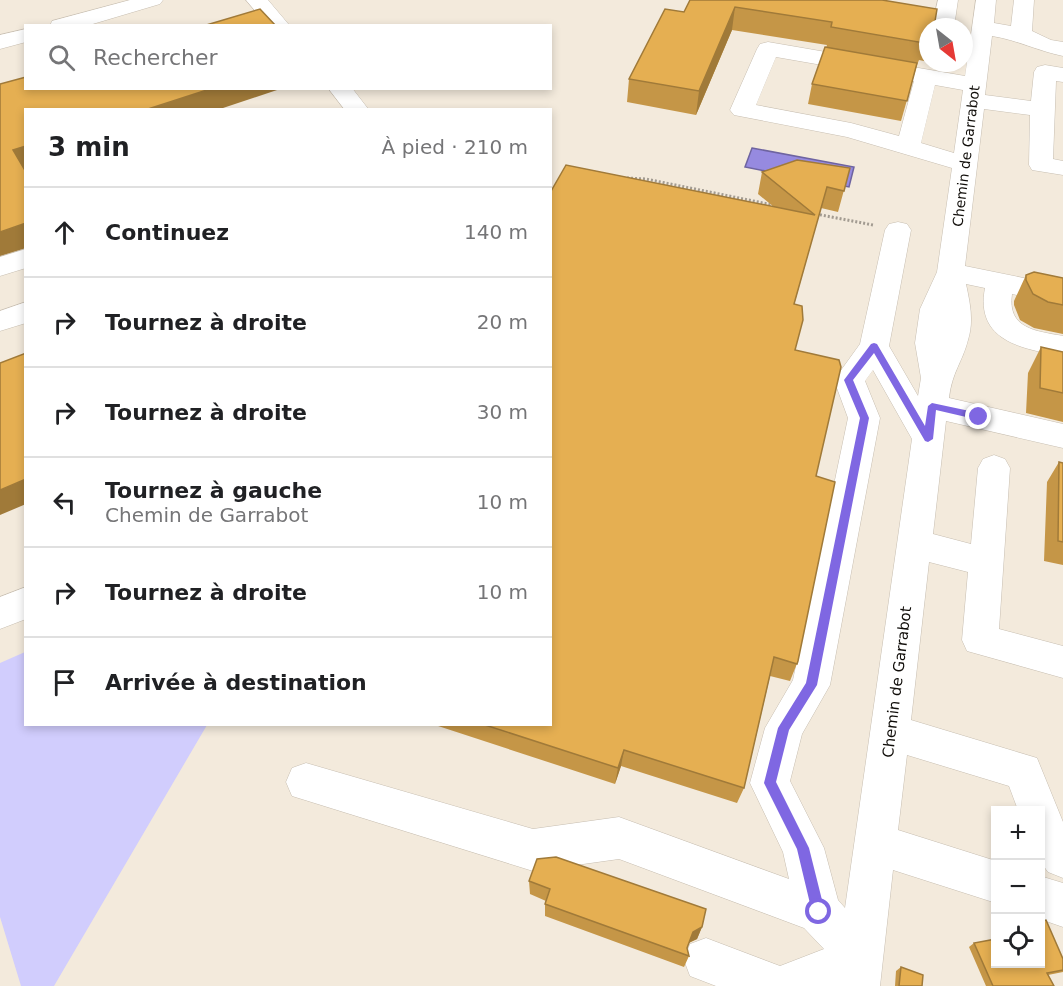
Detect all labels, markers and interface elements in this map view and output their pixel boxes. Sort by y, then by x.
north arrow [919,18,973,72]
search box [24,24,552,90]
icon: search [45,41,78,74]
text: Rechercher [93,45,218,70]
street label: Chemin de Garrabot [949,84,983,228]
text: 3 min [48,132,130,162]
text: À pied · 210 m [382,135,528,159]
icon: ahead [48,216,81,249]
text: Continuez [105,220,229,245]
text: 140 m [464,220,528,244]
icon: right [48,306,81,339]
text: Tournez à droite [105,310,307,335]
text: 20 m [477,310,528,334]
icon: right [48,396,81,429]
text: Tournez à droite [105,400,307,425]
text: 30 m [477,400,528,424]
route end [965,403,991,429]
text: Tournez à gauche [105,478,322,503]
icon: left [48,486,81,519]
text: 10 m [477,490,528,514]
text: Chemin de Garrabot [105,503,308,527]
icon: right [48,576,81,609]
text: Tournez à droite [105,580,307,605]
text: 10 m [477,580,528,604]
street label: Chemin de Garrabot [879,605,915,759]
icon: arrive [48,666,81,699]
text: Arrivée à destination [105,670,367,695]
map controls [991,806,1045,968]
button: + [991,806,1045,860]
button: − [991,860,1045,914]
route start [805,898,831,924]
button: locate [991,914,1045,968]

